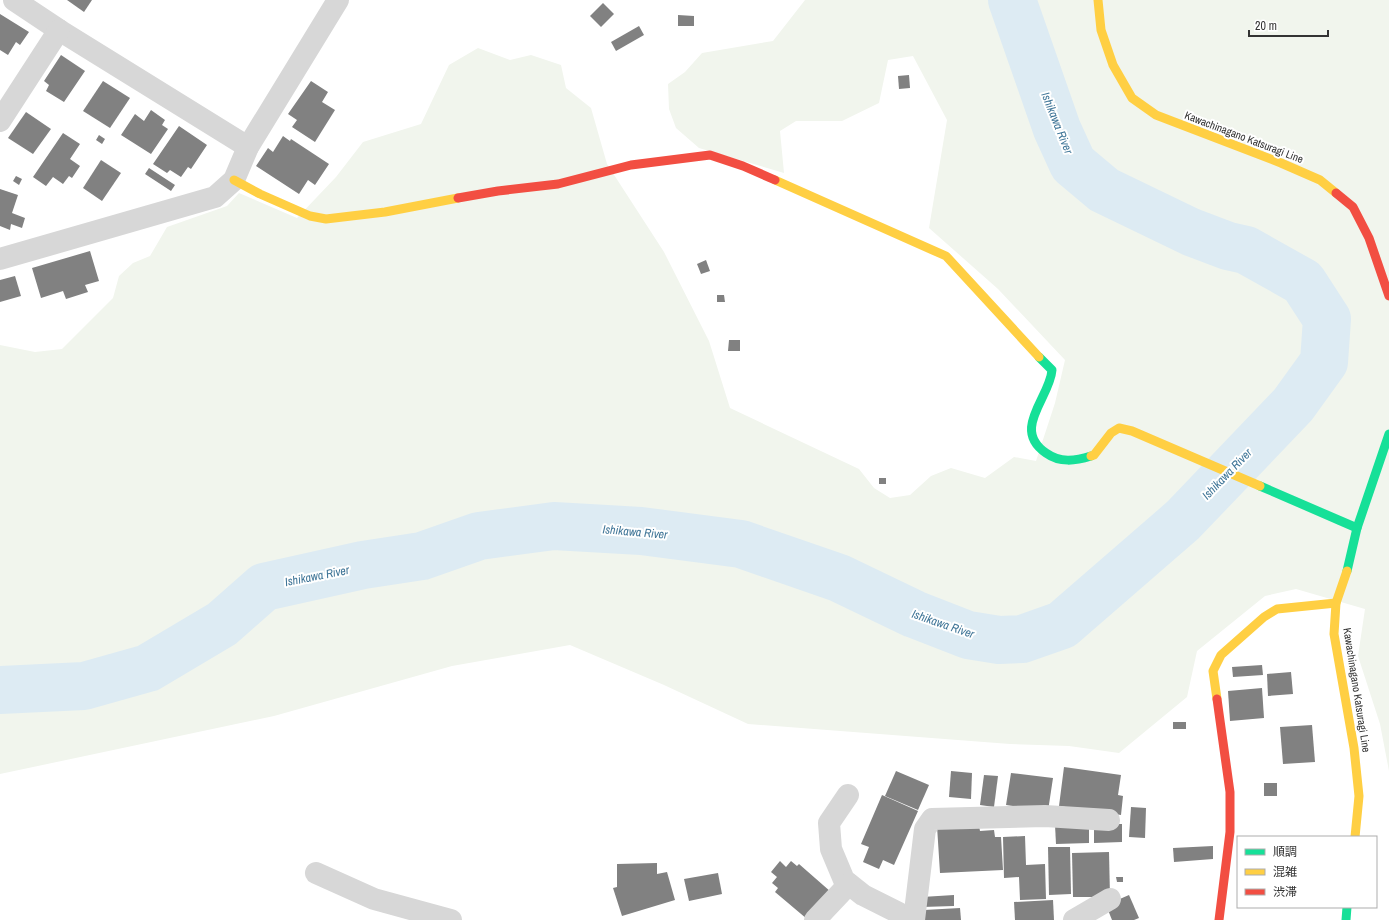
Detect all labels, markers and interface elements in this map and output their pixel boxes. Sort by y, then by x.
scale bar [1249,12,1328,38]
text: 20 m [1255,18,1277,34]
water label: Ishikawa River [1037,90,1077,157]
street label: Kawachinagano Katsuragi Line [1183,108,1305,166]
water label: Ishikawa River [1199,445,1256,503]
water label: Ishikawa River [602,521,669,543]
water label: Ishikawa River [284,562,351,590]
water label: Ishikawa River [910,606,977,642]
street label: Kawachinagano Katsuragi Line [1340,627,1374,753]
legend [1237,836,1377,908]
text: 順調 [1273,844,1297,860]
text: 混雑 [1273,864,1297,880]
text: 渋滞 [1273,884,1297,900]

